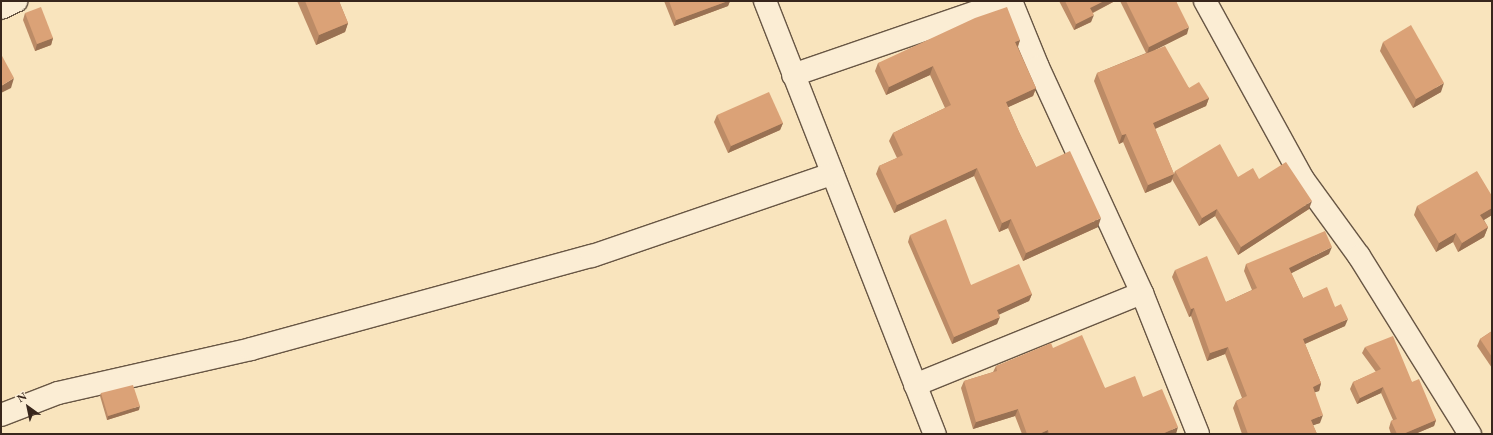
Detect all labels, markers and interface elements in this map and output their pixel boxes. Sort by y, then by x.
north arrow [8,387,48,427]
text: N [14,389,29,405]

